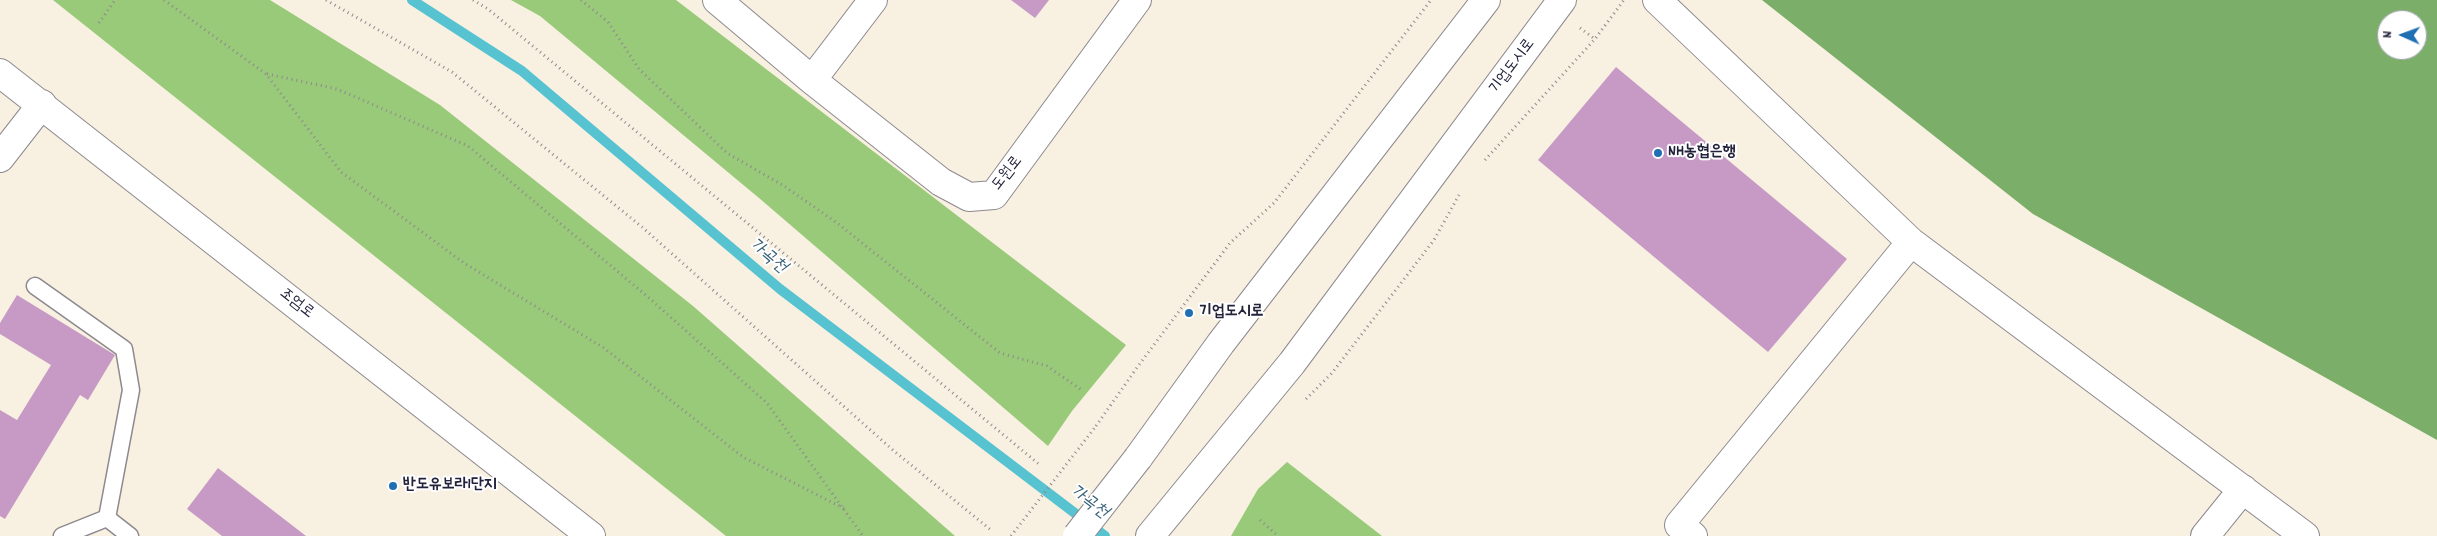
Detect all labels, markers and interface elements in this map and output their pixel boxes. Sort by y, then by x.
north arrow [2377,10,2427,60]
text: N [2378,31,2398,38]
street label: 기업도시로 [1486,36,1540,98]
place label: NH농협은행 [1668,143,1736,163]
marker: NH농협은행 [1652,147,1664,159]
street label: 도원로 [989,153,1027,195]
water label: 가곡천 [743,235,791,279]
street label: 조엄로 [275,285,317,323]
place label: 기업도시로 [1199,303,1263,323]
marker: 기업도시로 [1183,307,1195,319]
place label: 반도유보라1단지 [403,476,497,496]
marker: 반도유보라1단지 [387,480,399,492]
water label: 가곡천 [1064,481,1112,525]

